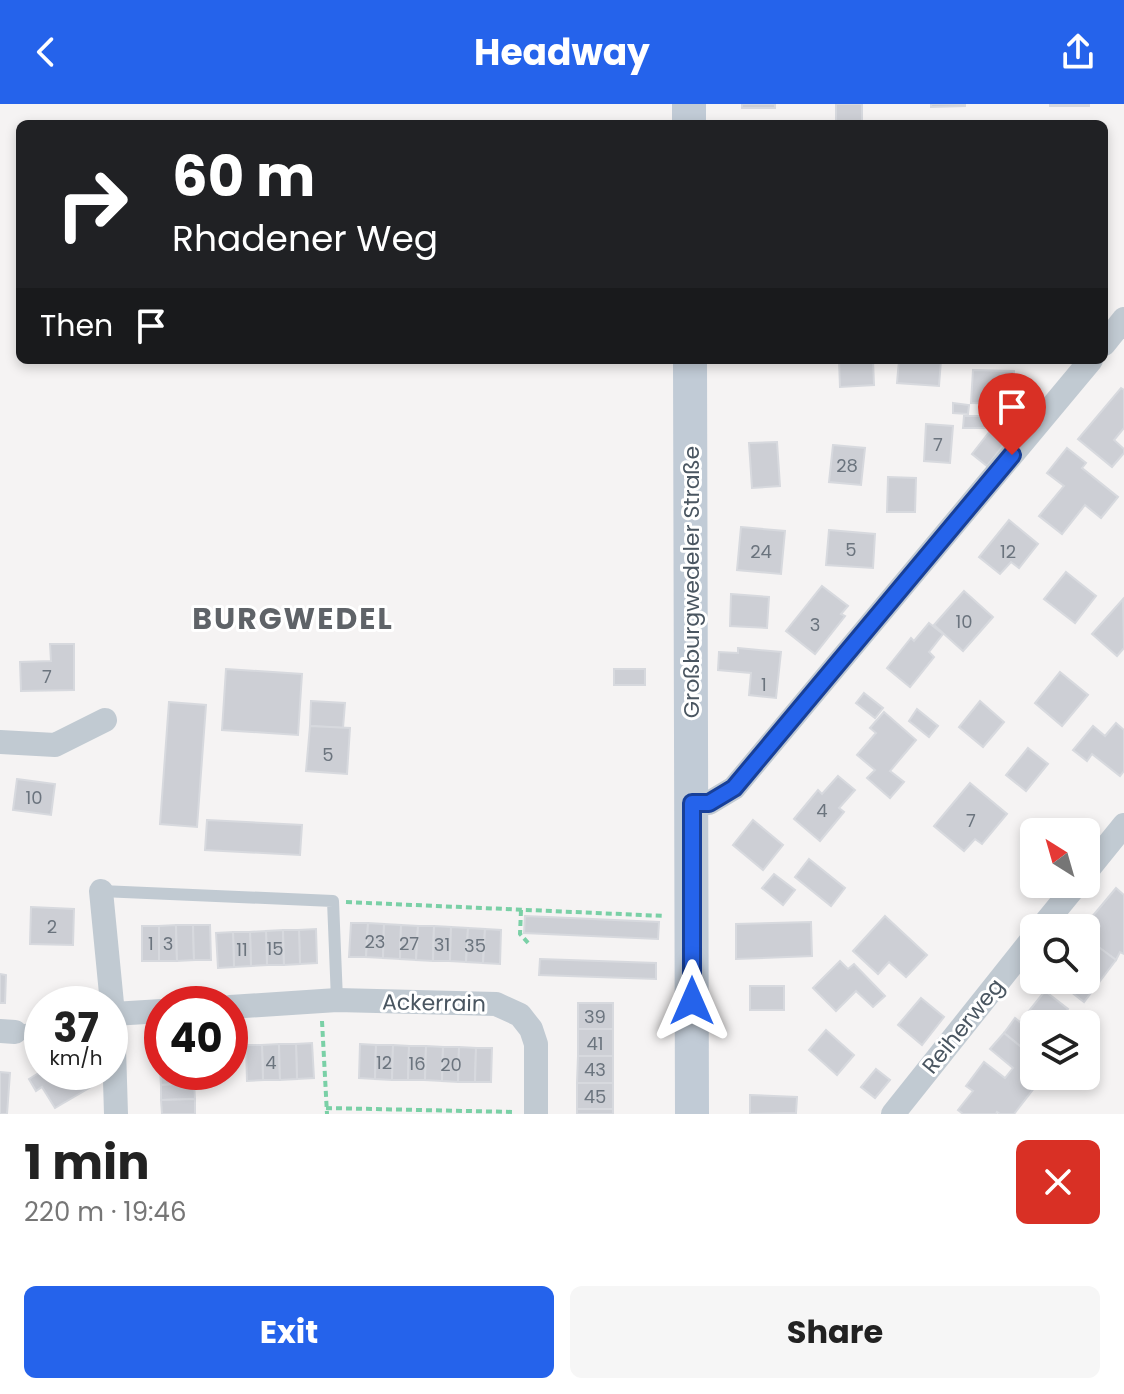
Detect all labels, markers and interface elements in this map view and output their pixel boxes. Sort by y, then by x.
text: Headway [474,27,650,78]
icon: back [24,30,68,74]
icon: share [1056,30,1100,74]
text: 60 m [172,137,315,216]
icon: right [40,152,144,256]
text: Rhadener Weg [172,213,438,264]
text: Then [40,304,113,347]
icon: arrive [129,304,173,348]
pin [978,373,1046,455]
icon: arrive [990,385,1034,429]
house number: 7 [933,432,943,457]
street label: Großburgwedeler Straße [676,446,707,718]
house number: 28 [836,453,858,478]
house number: 5 [845,537,857,562]
house number: 24 [750,539,772,564]
house number: 12 [1000,539,1016,564]
district label: BURGWEDEL [192,597,394,640]
house number: 10 [955,609,973,634]
house number: 3 [810,612,820,637]
house number: 7 [42,664,52,689]
house number: 1 [761,672,767,697]
house number: 5 [322,742,334,767]
house number: 10 [25,785,43,810]
house number: 4 [816,798,828,823]
house number: 7 [966,808,976,833]
north arrow [1020,818,1100,898]
map controls [1020,818,1100,1090]
house number: 2 [47,914,57,939]
button: search [1020,914,1100,994]
house number: 23 [365,929,385,954]
house number: 1 [148,931,154,956]
house number: 3 [163,931,173,956]
house number: 27 [399,931,419,956]
house number: 31 [434,932,450,957]
house number: 35 [464,933,486,958]
house number: 15 [266,936,284,961]
house number: 11 [236,937,248,962]
position arrow [650,959,734,1043]
street label: Reiherweg [915,972,1011,1080]
speed limit sign: 40 [144,986,248,1090]
street label: Ackerrain [382,987,486,1019]
text: 37 [53,1000,99,1056]
house number: 39 [584,1004,606,1029]
button: layers [1020,1010,1100,1090]
house number: 41 [586,1031,604,1056]
text: km/h [49,1044,103,1072]
house number: 4 [265,1050,277,1075]
house number: 12 [376,1050,392,1075]
house number: 16 [408,1051,426,1076]
house number: 20 [440,1052,462,1077]
house number: 43 [584,1057,606,1082]
house number: 45 [584,1084,606,1109]
text: 1 min [24,1129,150,1196]
button: close [1016,1140,1100,1224]
text: 220 m · 19:46 [24,1194,186,1230]
button: Exit [24,1286,554,1378]
button: Share [570,1286,1100,1378]

